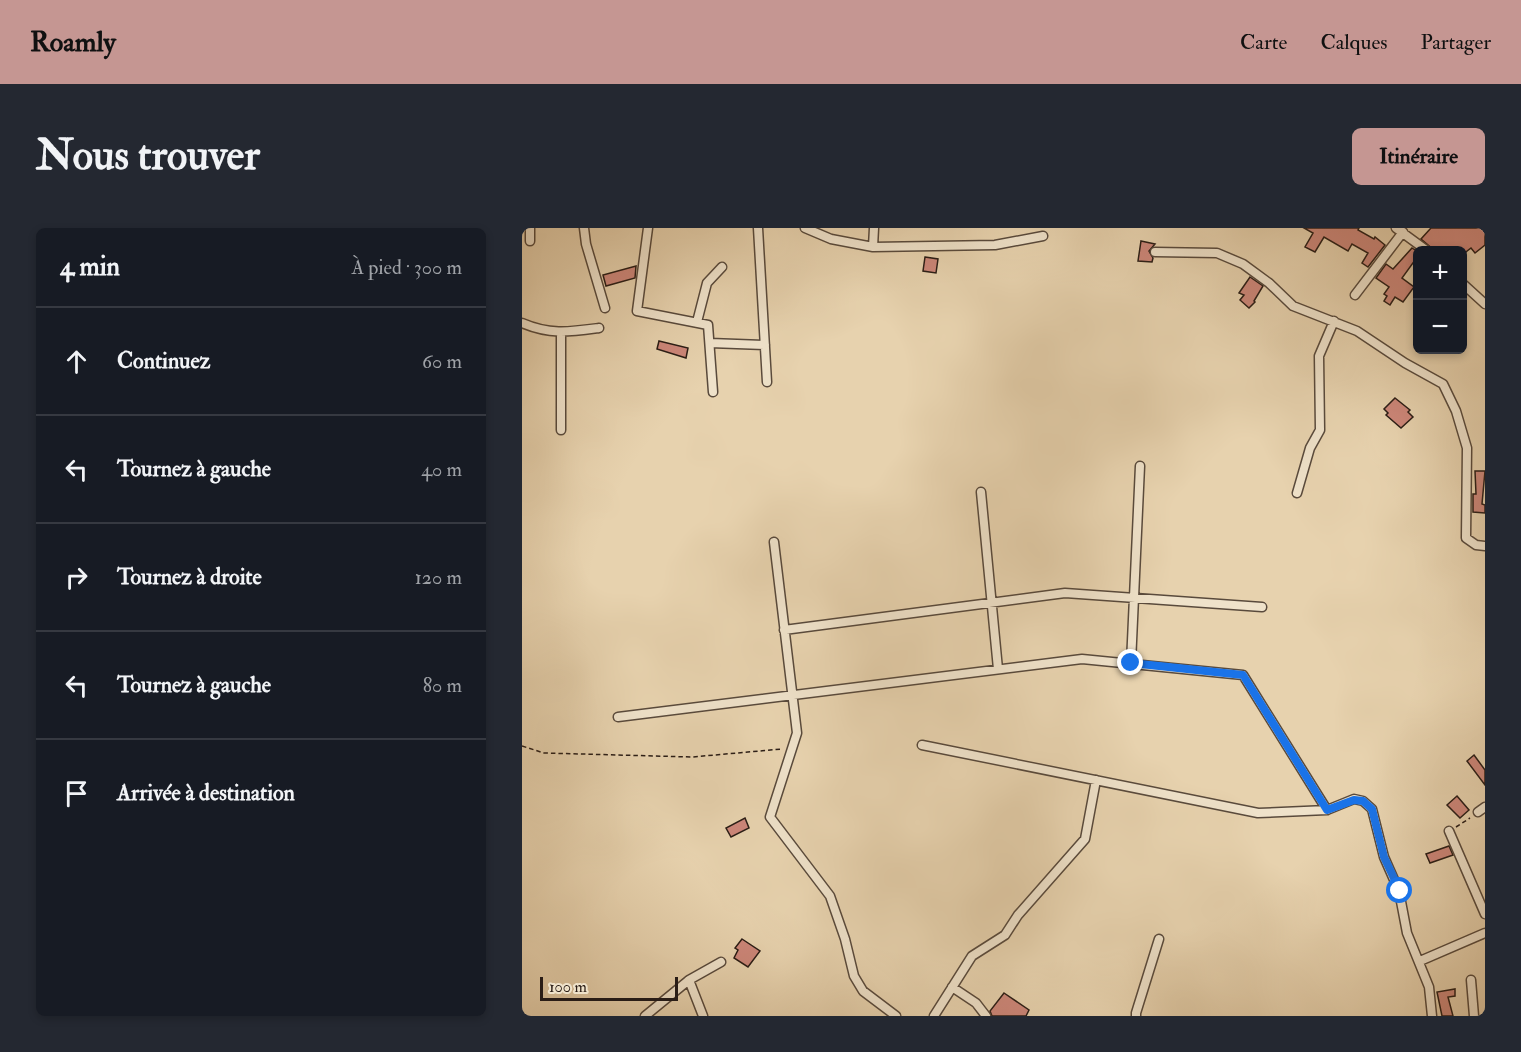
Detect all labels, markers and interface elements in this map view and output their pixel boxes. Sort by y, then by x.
text: Roamly [30,25,116,60]
text: Carte [1240,29,1287,56]
text: Calques [1320,29,1387,56]
text: Partager [1420,29,1491,56]
button: Itinéraire [1352,128,1485,185]
text: Nous trouver [36,130,260,182]
map controls [1413,246,1467,354]
button: + [1413,246,1467,300]
text: 4 min [60,251,120,283]
text: À pied · 300 m [351,255,462,280]
button: − [1413,300,1467,354]
icon: ahead [60,345,93,378]
text: Continuez [117,347,210,375]
text: 60 m [422,349,462,374]
icon: left [60,453,93,486]
text: Tournez à gauche [117,455,271,483]
text: 40 m [421,457,462,482]
icon: right [60,561,93,594]
text: Tournez à droite [117,563,262,591]
text: 120 m [415,565,462,590]
route end [1117,649,1143,675]
icon: left [60,669,93,702]
text: Tournez à gauche [117,671,271,699]
text: 80 m [423,673,462,698]
icon: arrive [60,777,93,810]
text: Arrivée à destination [117,779,295,807]
route start [1386,877,1412,903]
scale bar [540,974,678,1002]
text: 100 m [549,977,587,997]

